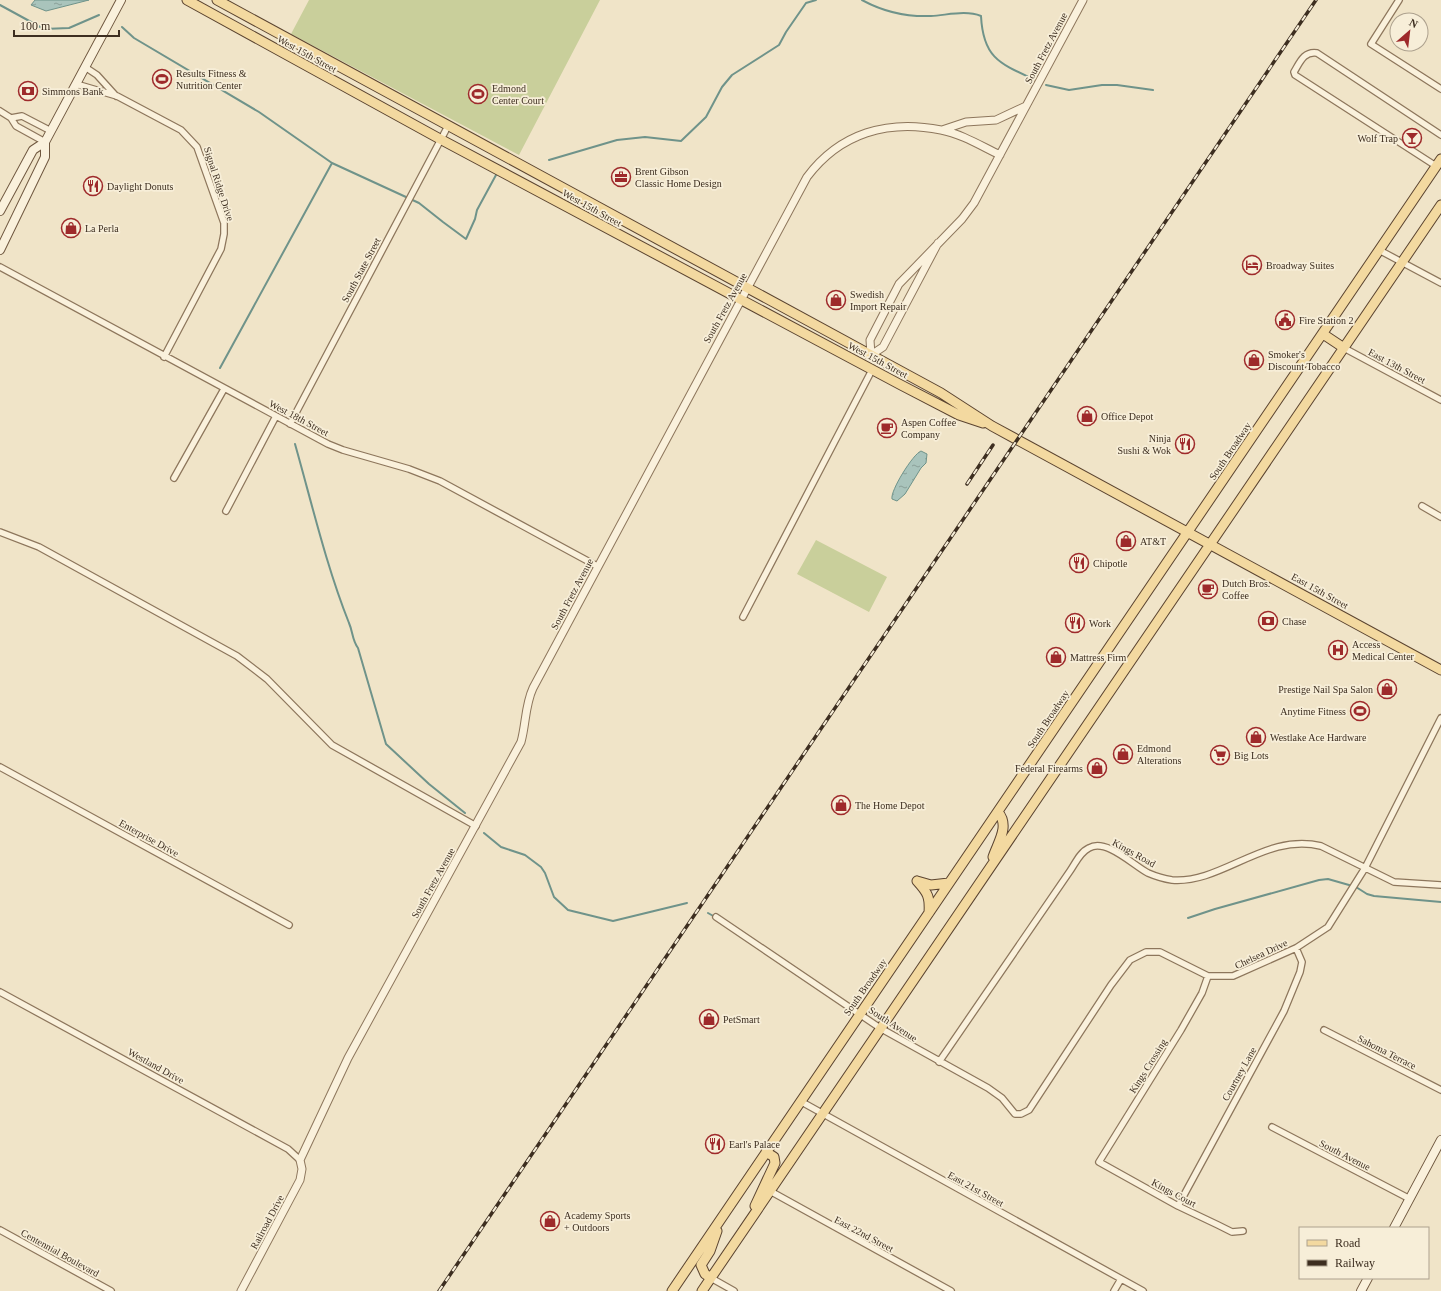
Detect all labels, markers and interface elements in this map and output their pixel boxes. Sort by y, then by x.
street label: South Fretz Avenue [1023,10,1070,85]
scale bar [14,12,119,38]
north arrow [1389,12,1429,52]
text: N [1407,16,1420,30]
text: 100 m [20,19,51,33]
street label: West 15th Street [276,33,339,75]
sports icon: Results Fitness & Nutrition Center [151,68,173,90]
place label: Results Fitness & Nutrition Center [176,68,247,91]
bank icon: Simmons Bank [17,80,39,102]
sports icon: Edmond Center Court [467,83,489,105]
place label: Edmond Center Court [492,83,544,106]
place label: Simmons Bank [42,86,103,97]
bar icon: Wolf Trap [1401,127,1423,149]
place label: Wolf Trap [1357,133,1398,144]
street label: Signal Ridge Drive [202,146,236,223]
office icon: Brent Gibson Classic Home Design [610,166,632,188]
place label: Brent Gibson Classic Home Design [635,166,722,189]
restaurant icon: Daylight Donuts [82,175,104,197]
place label: Daylight Donuts [107,181,173,192]
street label: West 15th Street [561,187,624,229]
shop icon: La Perla [60,217,82,239]
place label: La Perla [85,223,119,234]
street label: South State Street [339,236,383,304]
hotel icon: Broadway Suites [1241,254,1263,276]
place label: Broadway Suites [1266,260,1334,271]
street label: South Fretz Avenue [701,270,749,345]
shop icon: Swedish Import Repair [825,289,847,311]
place label: Swedish Import Repair [850,289,907,312]
public building icon: Fire Station 2 [1274,309,1296,331]
place label: Fire Station 2 [1299,315,1353,326]
street label: West 15th Street [846,340,910,380]
street label: East 13th Street [1366,346,1428,386]
shop icon: Smoker's Discount Tobacco [1243,349,1265,371]
place label: Smoker's Discount Tobacco [1268,349,1340,372]
street label: West 18th Street [267,398,331,438]
shop icon: Office Depot [1076,405,1098,427]
place label: Office Depot [1101,411,1154,422]
cafe icon: Aspen Coffee Company [876,417,898,439]
place label: Aspen Coffee Company [901,417,957,440]
street label: South Broadway [1207,420,1253,482]
place label: Ninja Sushi & Wok [1118,433,1172,456]
restaurant icon: Ninja Sushi & Wok [1174,433,1196,455]
shop icon: AT&T [1115,530,1137,552]
place label: AT&T [1140,536,1166,547]
restaurant icon: Chipotle [1068,552,1090,574]
street label: South Fretz Avenue [549,556,596,631]
place label: Chipotle [1093,558,1128,569]
street label: East 15th Street [1290,571,1351,611]
cafe icon: Dutch Bros. Coffee [1197,578,1219,600]
place label: Dutch Bros. Coffee [1222,578,1270,601]
bank icon: Chase [1257,610,1279,632]
restaurant icon: Work [1064,612,1086,634]
place label: Chase [1282,616,1307,627]
place label: Work [1089,618,1111,629]
hospital icon: Access Medical Center [1327,639,1349,661]
place label: Access Medical Center [1352,639,1415,662]
shop icon: Mattress Firm [1045,646,1067,668]
place label: Mattress Firm [1070,652,1127,663]
shop icon: Prestige Nail Spa Salon [1376,678,1398,700]
place label: Prestige Nail Spa Salon [1278,684,1373,695]
street label: South Broadway [1025,688,1071,750]
sports icon: Anytime Fitness [1349,700,1371,722]
place label: Anytime Fitness [1280,706,1346,717]
shop icon: Westlake Ace Hardware [1245,726,1267,748]
place label: Westlake Ace Hardware [1270,732,1367,743]
shop icon: Edmond Alterations [1112,743,1134,765]
place label: Edmond Alterations [1137,743,1182,766]
supermarket icon: Big Lots [1209,744,1231,766]
place label: Big Lots [1234,750,1269,761]
shop icon: Federal Firearms [1086,757,1108,779]
place label: Federal Firearms [1015,763,1083,774]
shop icon: The Home Depot [830,794,852,816]
place label: The Home Depot [855,800,925,811]
street label: Enterprise Drive [117,817,181,859]
street label: Kings Road [1111,837,1157,869]
street label: South Fretz Avenue [409,845,457,920]
street label: Chelsea Drive [1233,937,1290,971]
street label: South Broadway [841,956,889,1018]
street label: South Avenue [867,1004,920,1044]
shop icon: PetSmart [698,1008,720,1030]
place label: PetSmart [723,1014,760,1025]
street label: Sahoma Terrace [1356,1032,1419,1072]
street label: Kings Crossing [1127,1037,1169,1095]
street label: Courtney Lane [1220,1045,1259,1103]
street label: Westland Drive [126,1046,186,1086]
restaurant icon: Earl's Palace [704,1133,726,1155]
street label: South Avenue [1318,1137,1373,1173]
place label: Earl's Palace [729,1139,781,1150]
street label: East 21st Street [946,1169,1006,1209]
street label: Kings Court [1150,1177,1198,1210]
street label: Railroad Drive [248,1193,286,1251]
shop icon: Academy Sports + Outdoors [539,1210,561,1232]
place label: Academy Sports + Outdoors [564,1210,630,1233]
street label: East 22nd Street [832,1214,896,1254]
street label: Centennial Boulevard [19,1227,101,1279]
legend [1299,1227,1429,1279]
text: Road [1335,1236,1360,1250]
text: Railway [1335,1256,1375,1270]

